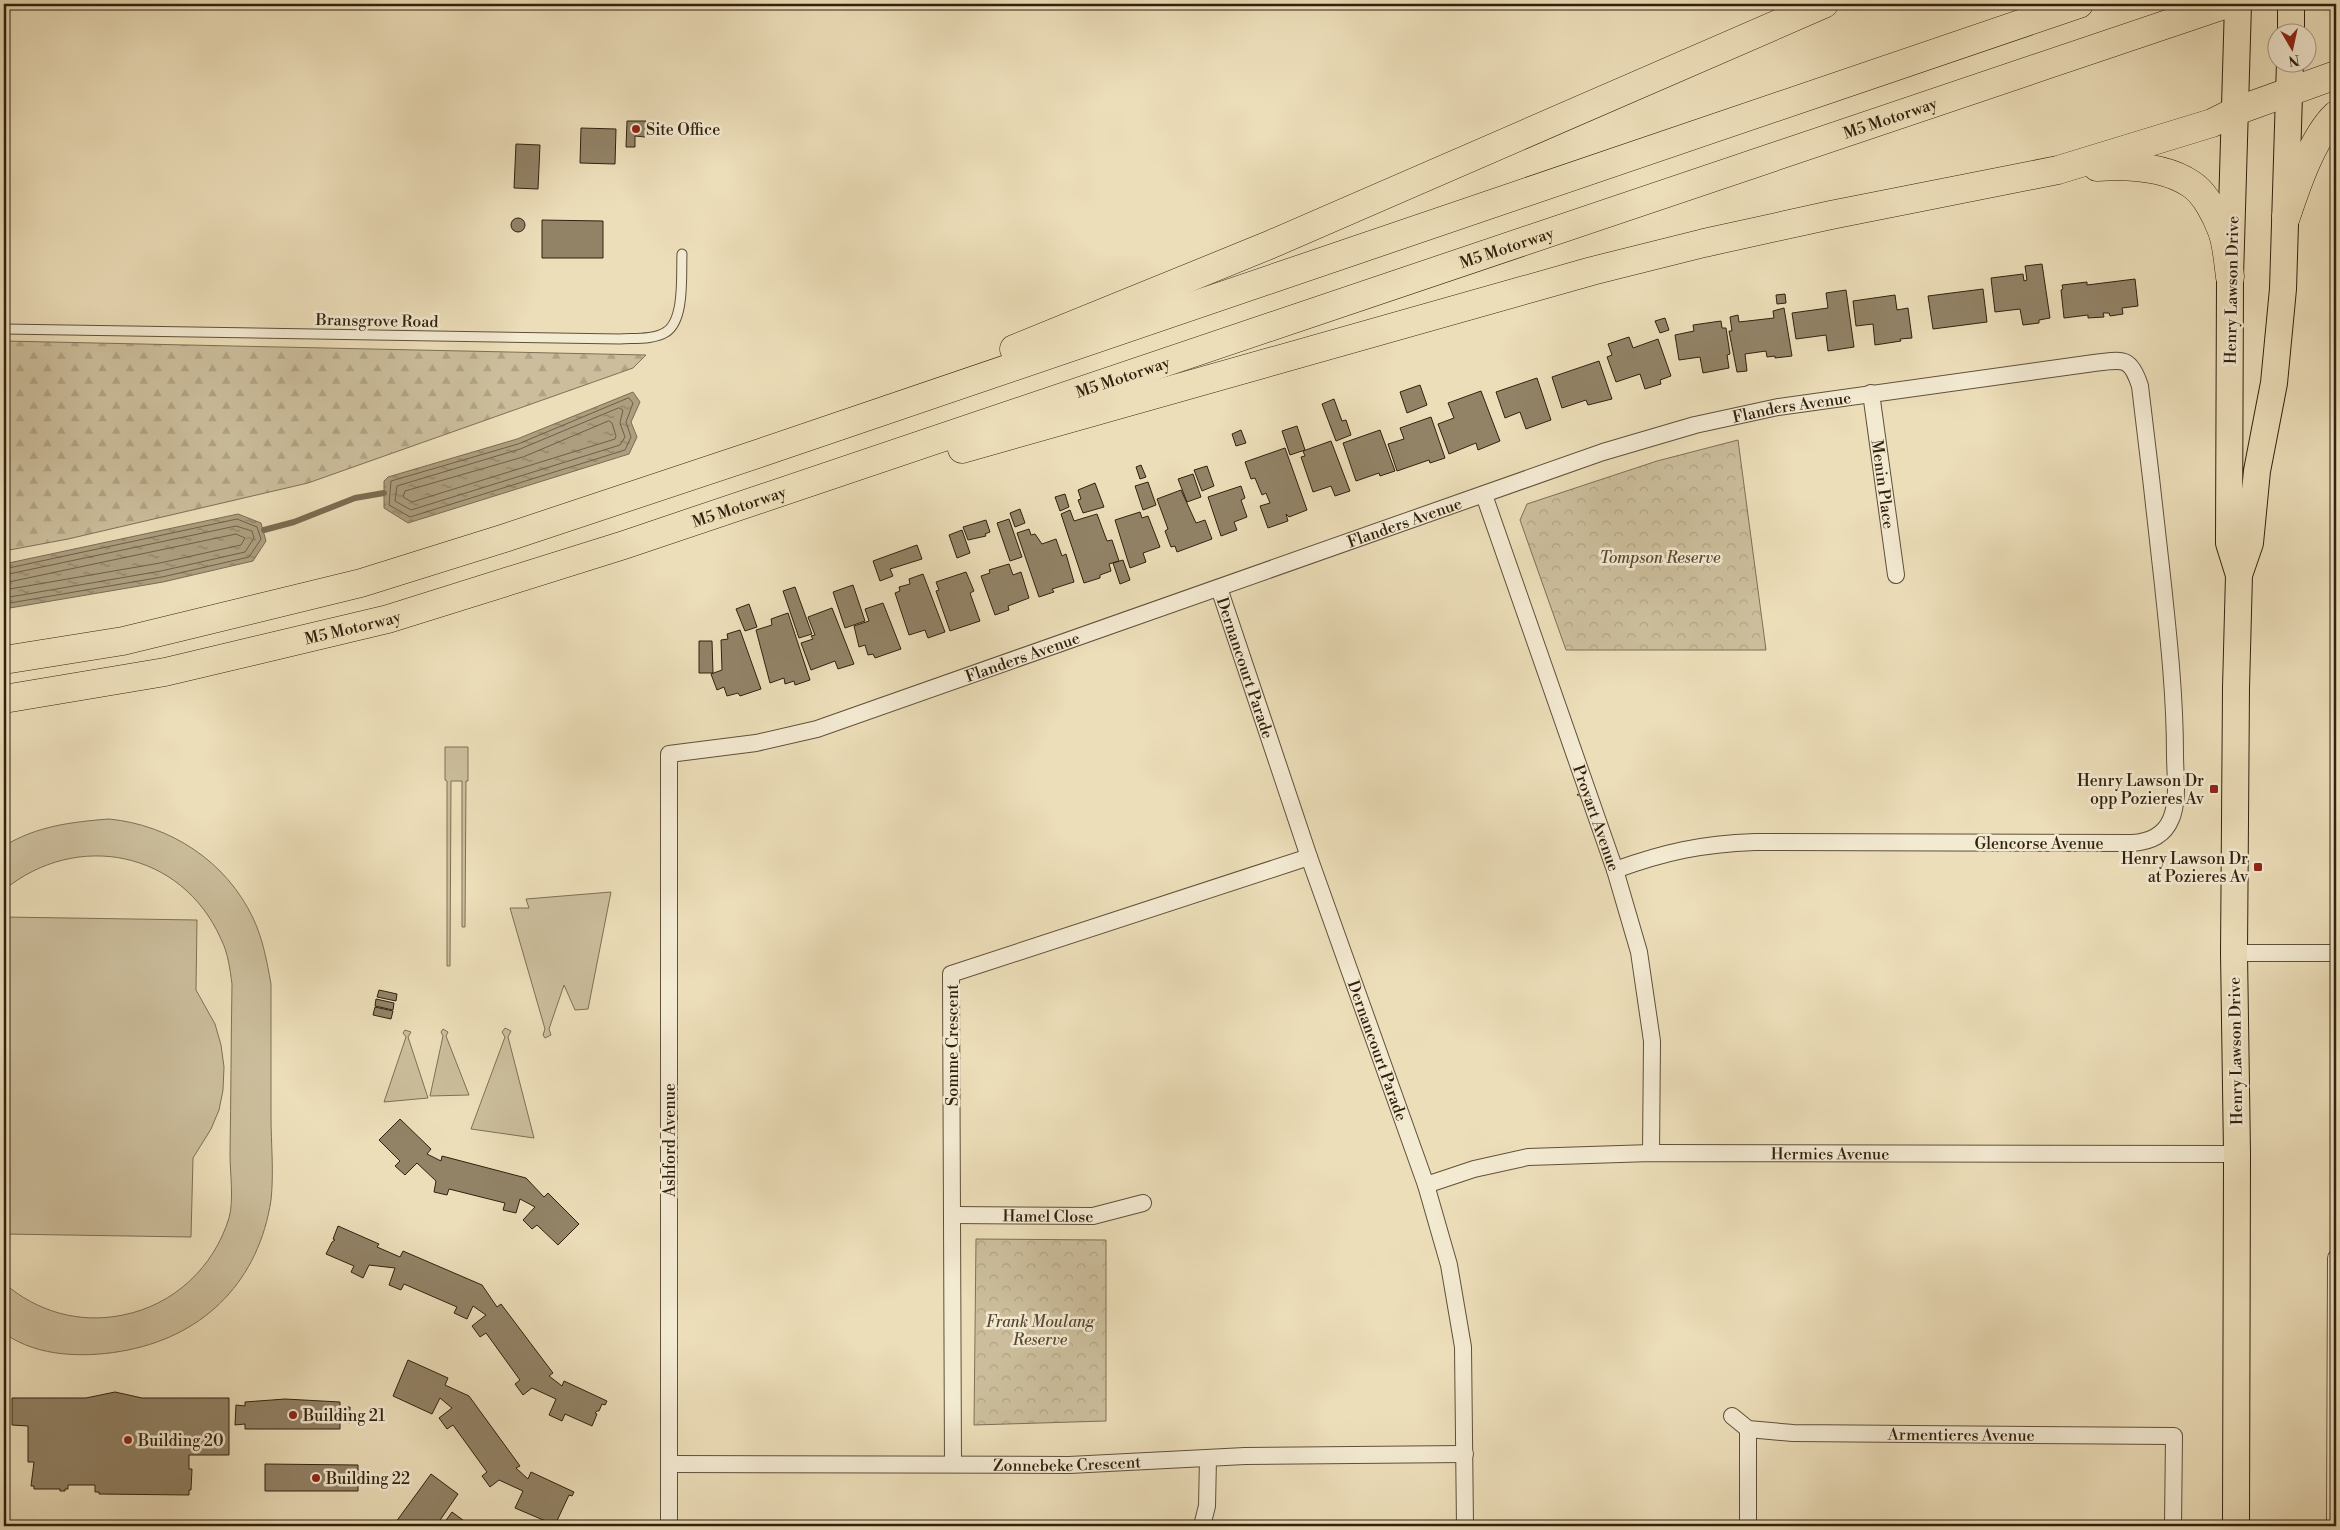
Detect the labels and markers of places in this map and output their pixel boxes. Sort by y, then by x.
place label: Site Office [646,120,720,140]
marker: Site Office [630,123,642,135]
place label: Henry Lawson Dr opp Pozieres Av [2077,771,2205,809]
marker: Henry Lawson Dr opp Pozieres Av [2208,783,2220,795]
place label: Henry Lawson Dr at Pozieres Av [2121,849,2249,887]
marker: Henry Lawson Dr at Pozieres Av [2252,861,2264,873]
place label: Building 21 [302,1406,385,1426]
marker: Building 21 [287,1409,299,1421]
place label: Building 20 [137,1431,224,1451]
marker: Building 20 [122,1434,134,1446]
place label: Building 22 [325,1469,410,1489]
marker: Building 22 [310,1472,322,1484]

